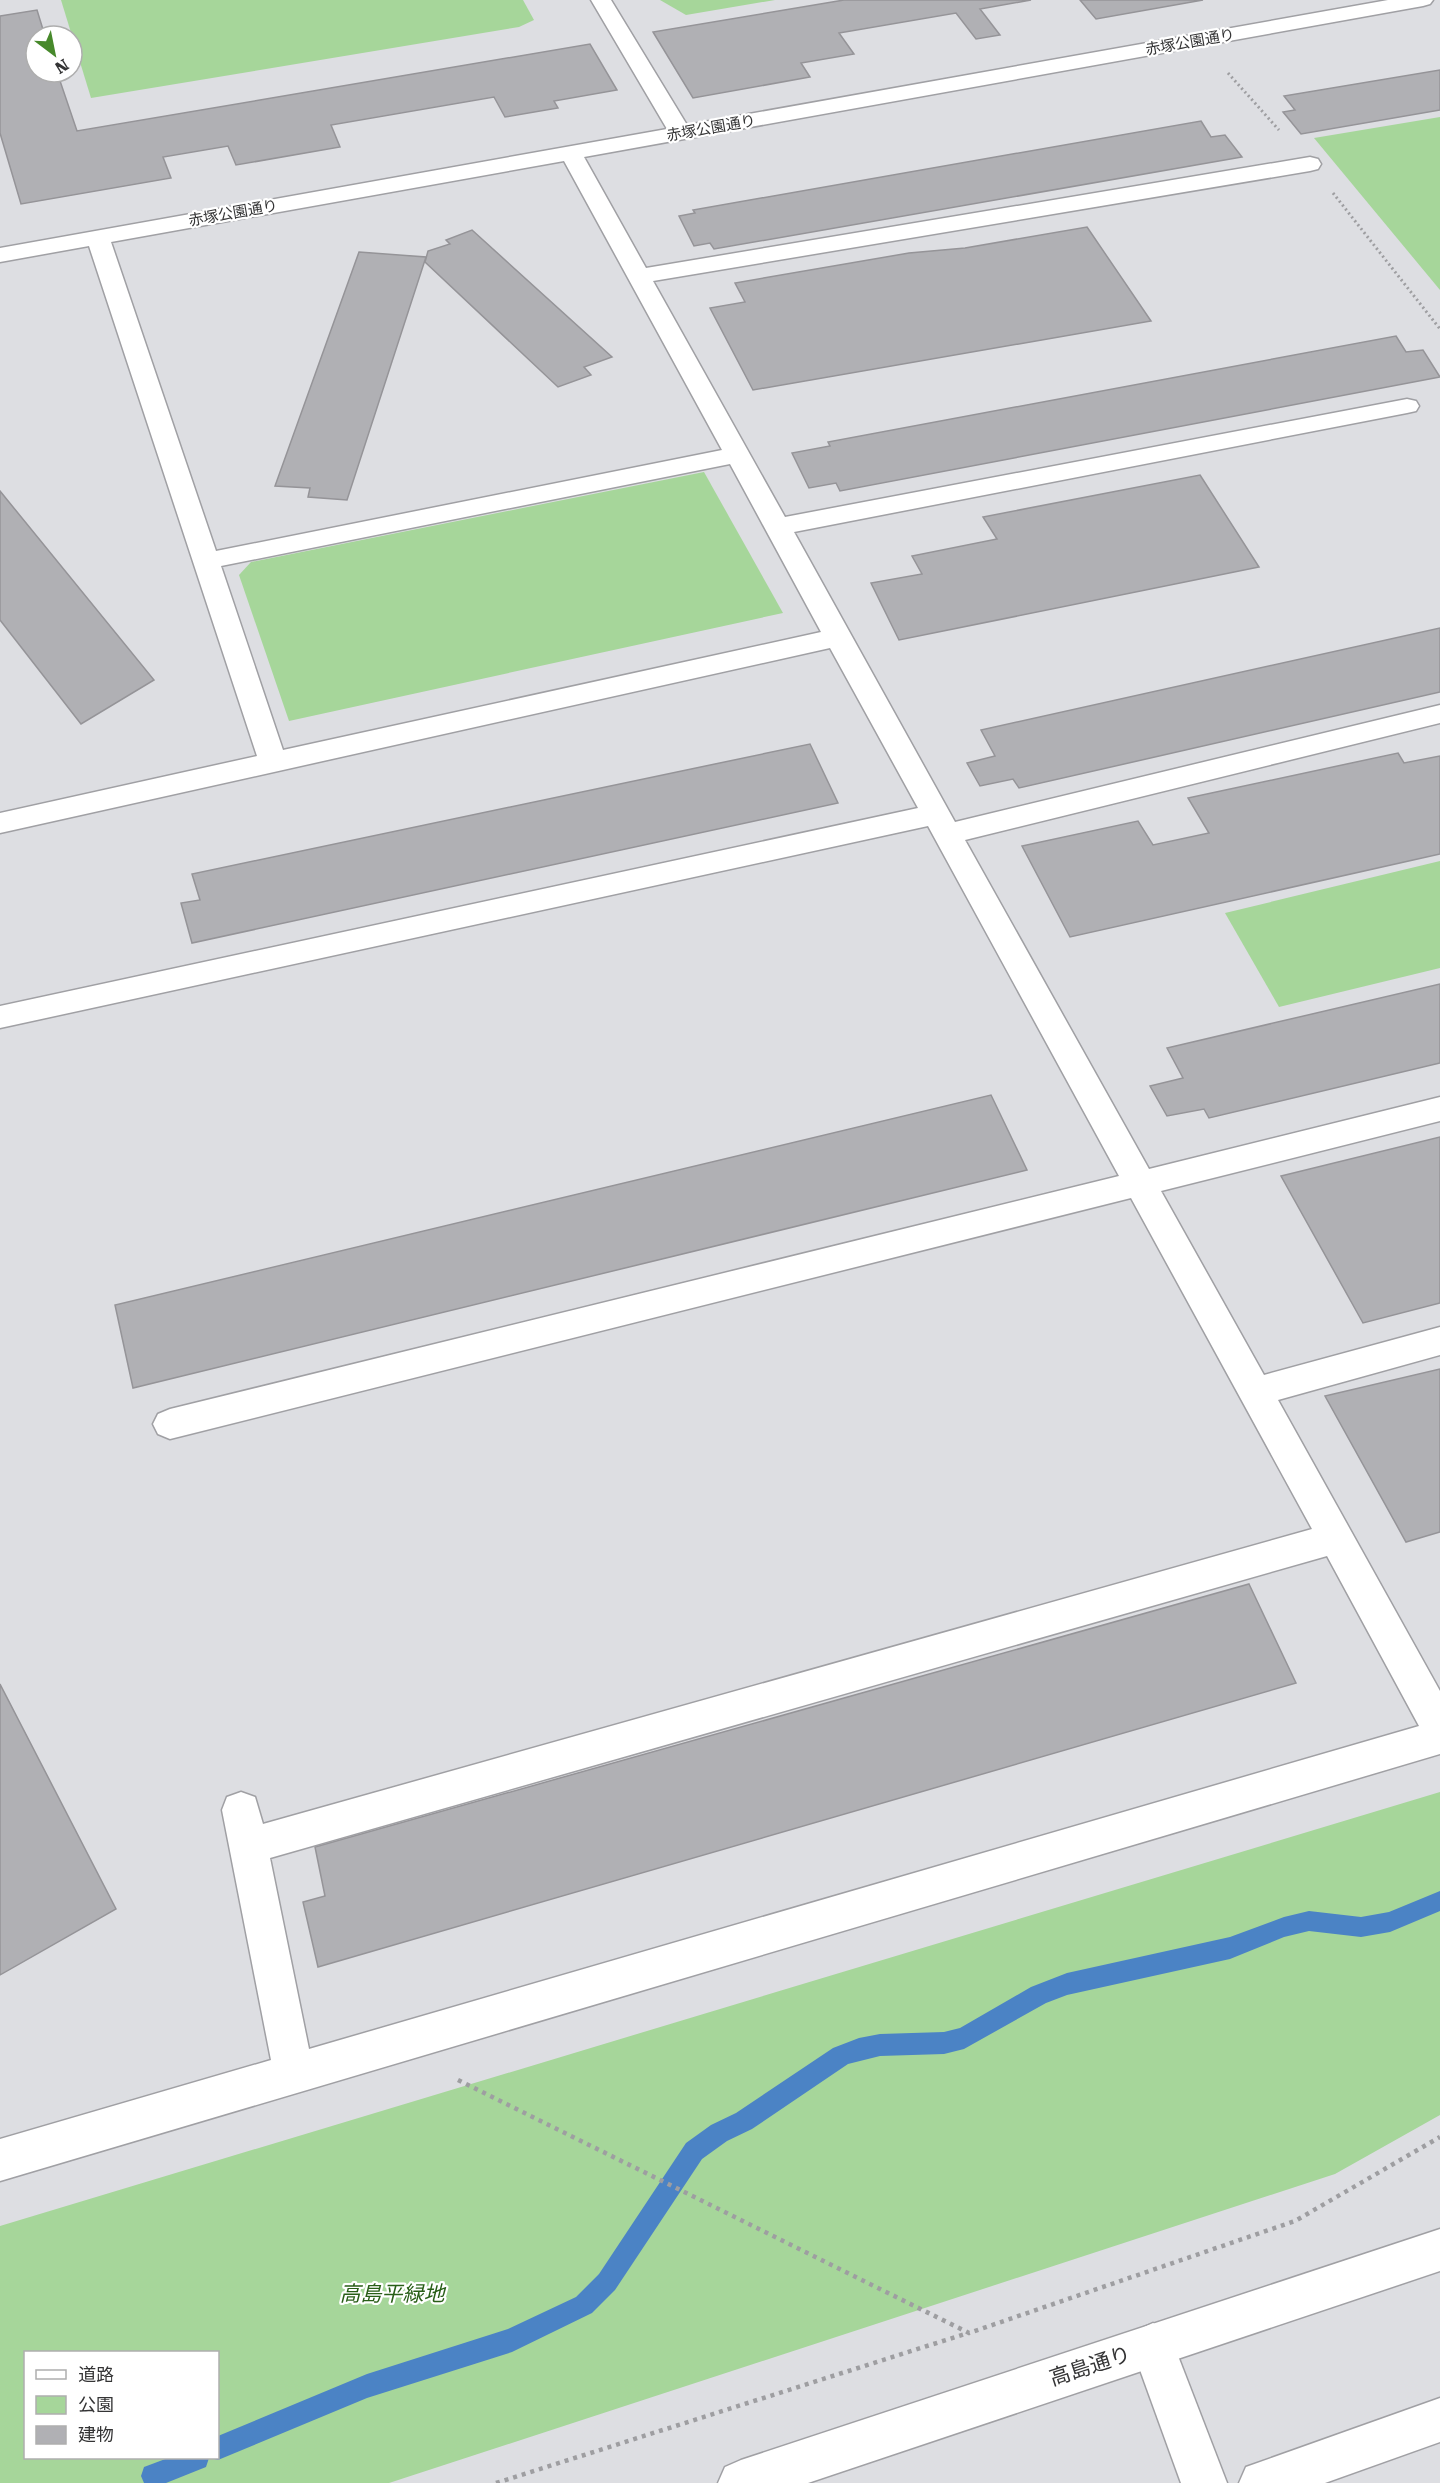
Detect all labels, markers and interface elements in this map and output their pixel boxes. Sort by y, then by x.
north arrow [24,24,84,84]
street label: 赤塚公園通り [1144,25,1236,59]
text: N [51,55,72,78]
street label: 赤塚公園通り [665,111,757,145]
street label: 赤塚公園通り [187,196,279,230]
park label: 高島平緑地 [340,2282,446,2306]
street label: 高島通り [1046,2342,1134,2390]
legend [24,2351,219,2459]
text: 道路 [78,2364,114,2385]
text: 公園 [78,2394,114,2415]
text: 建物 [78,2424,114,2445]

